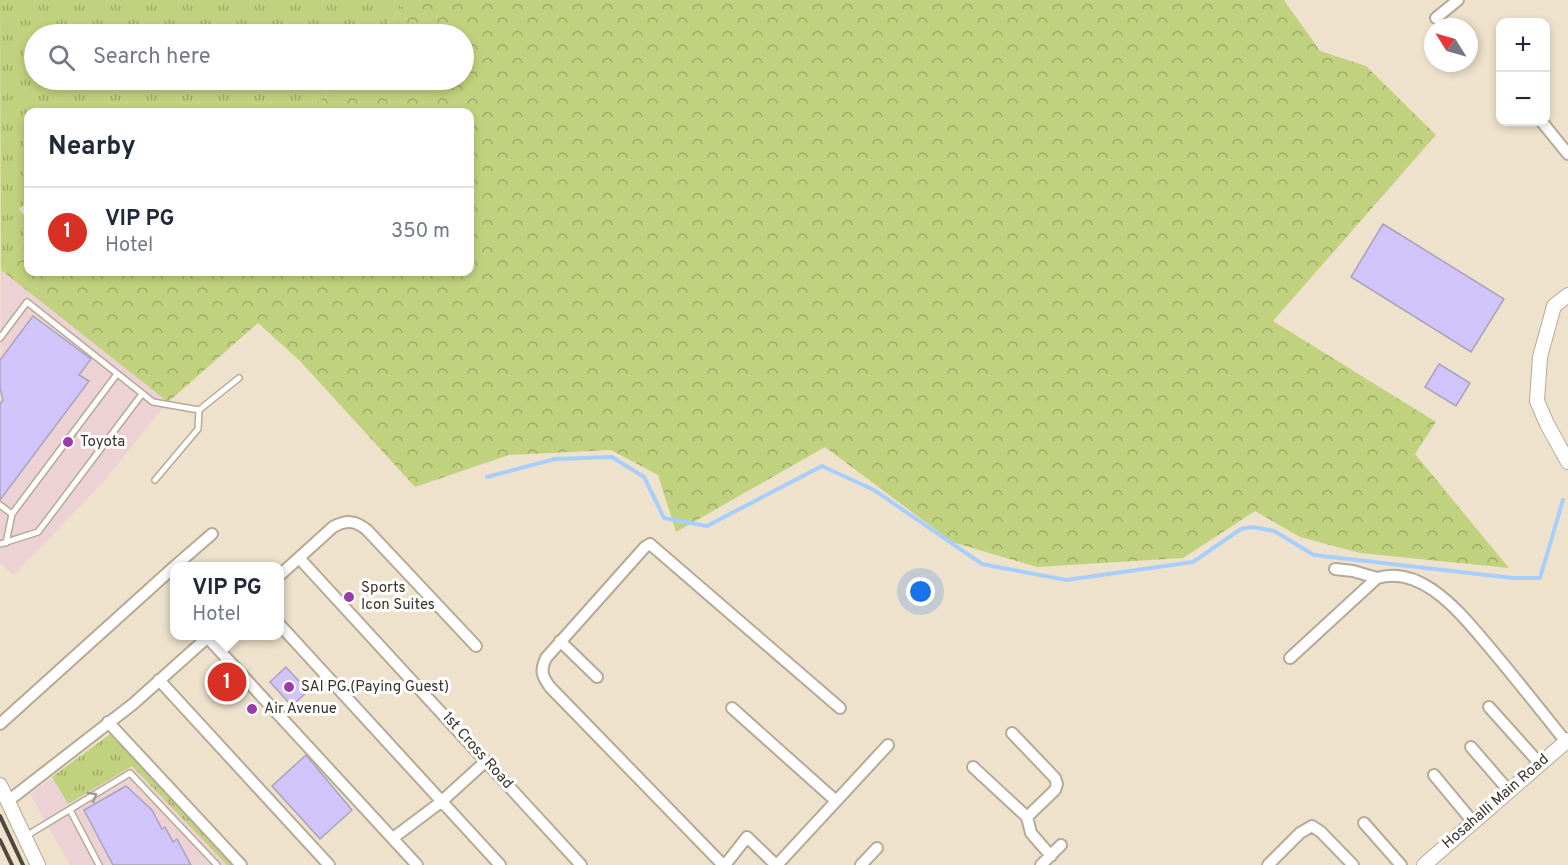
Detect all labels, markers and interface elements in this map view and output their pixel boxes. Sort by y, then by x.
north arrow [1424,18,1478,72]
map controls [1496,18,1550,126]
button: + [1496,18,1550,72]
search box [24,24,474,90]
icon: search [45,41,78,74]
text: Search here [93,44,211,71]
button: − [1496,72,1550,126]
text: Nearby [48,131,136,164]
text: VIP PG [105,206,174,233]
text: 1 [64,219,72,245]
text: 350 m [391,219,450,245]
text: Hotel [105,233,153,259]
place label: Toyota [80,433,125,452]
marker: Toyota [61,435,75,449]
popup [170,562,284,640]
text: VIP PG [192,575,262,602]
your location [906,577,935,606]
place label: Sports Icon Suites [361,579,435,615]
marker: Sports Icon Suites [342,590,356,604]
text: Hotel [192,602,241,628]
pin: 1 [208,660,246,704]
place label: SAI PG.(Paying Guest) [301,678,449,697]
marker: SAI PG.(Paying Guest) [282,680,296,694]
place label: Air Avenue [264,700,337,719]
marker: Air Avenue [245,702,259,716]
street label: 1st Cross Road [437,709,517,793]
street label: Hosahalli Main Road [1439,751,1553,853]
one-way arrow [87,791,97,803]

